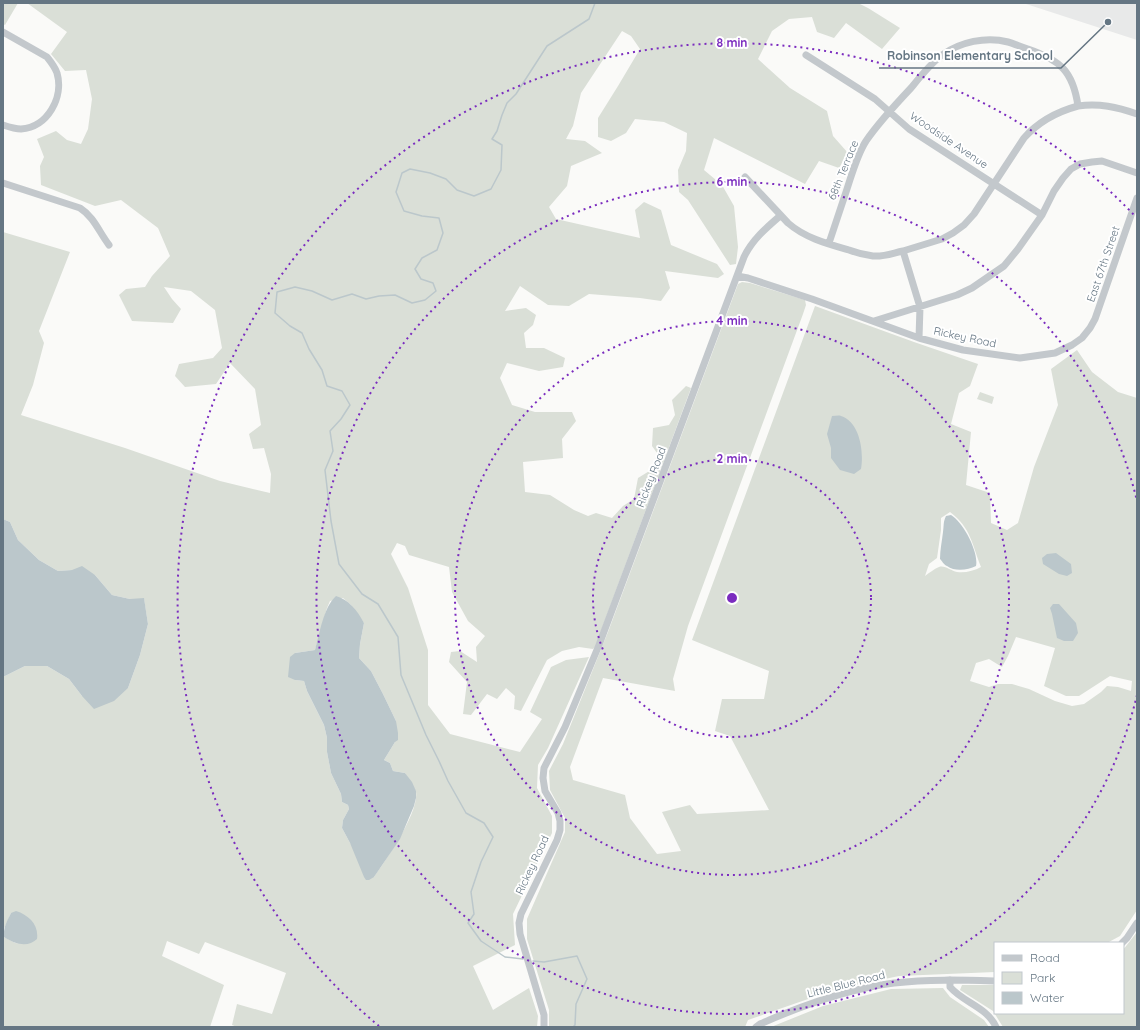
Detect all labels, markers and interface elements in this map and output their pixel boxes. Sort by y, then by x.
text: 8 min [717,35,747,50]
callout: Robinson Elementary School [879,44,1061,68]
text: Robinson Elementary School [887,48,1053,63]
street label: Woodside Avenue [907,109,991,171]
street label: 68th Terrace [825,138,861,202]
text: 6 min [716,174,748,189]
street label: East 67th Street [1083,224,1123,304]
text: 4 min [716,313,748,328]
street label: Rickey Road [932,324,998,350]
street label: Rickey Road [633,445,669,509]
text: 2 min [716,451,748,466]
centre of rings [725,591,739,605]
street label: Rickey Road [512,833,552,897]
legend [994,942,1124,1014]
text: Road [1030,950,1060,965]
street label: Little Blue Road [806,968,886,1000]
text: Park [1030,970,1055,985]
text: Water [1030,990,1065,1005]

